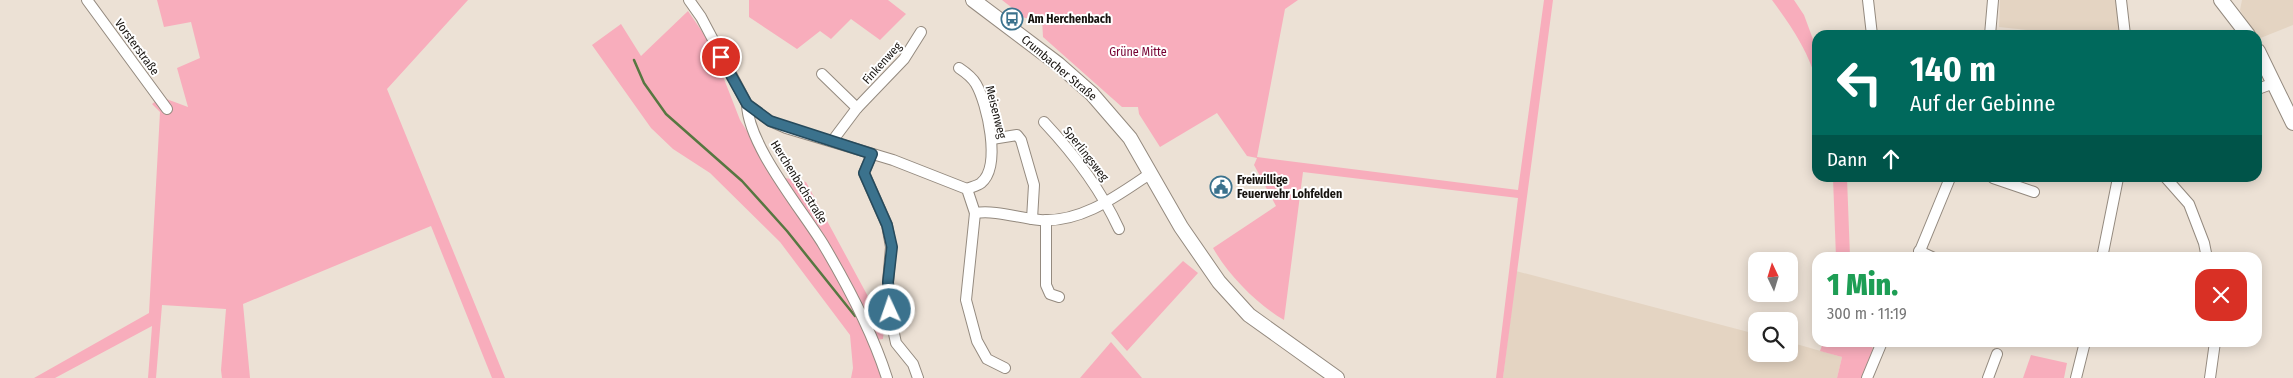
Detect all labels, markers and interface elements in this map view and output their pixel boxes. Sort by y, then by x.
bus stop icon: Am Herchenbach [1000,7,1024,31]
place label: Am Herchenbach [1027,12,1111,26]
street label: Vorsterstraße [112,16,162,78]
street label: Crumbacher Straße [1018,32,1100,104]
pin [700,36,742,78]
street label: Finkenweg [860,39,905,87]
icon: arrive [707,43,735,71]
park label: Grüne Mitte [1109,45,1167,59]
text: 140 m [1910,48,1996,90]
icon: left [1827,50,1892,115]
street label: Meisenweg [983,84,1009,140]
text: Auf der Gebinne [1910,90,2055,117]
street label: Sperlingsweg [1060,124,1112,184]
street label: Herchenbachstraße [768,138,830,226]
icon: ahead [1877,145,1905,173]
text: Dann [1827,148,1867,171]
place label: Freiwillige Feuerwehr Lohfelden [1237,173,1342,201]
public building icon: Freiwillige Feuerwehr Lohfelden [1209,175,1233,199]
north arrow [1748,252,1798,302]
map controls [1748,252,1798,362]
text: 1 Min. [1827,267,1898,303]
button: close [2195,269,2247,321]
position arrow [863,283,915,335]
text: 300 m · 11:19 [1827,304,1907,323]
button: search [1748,312,1798,362]

